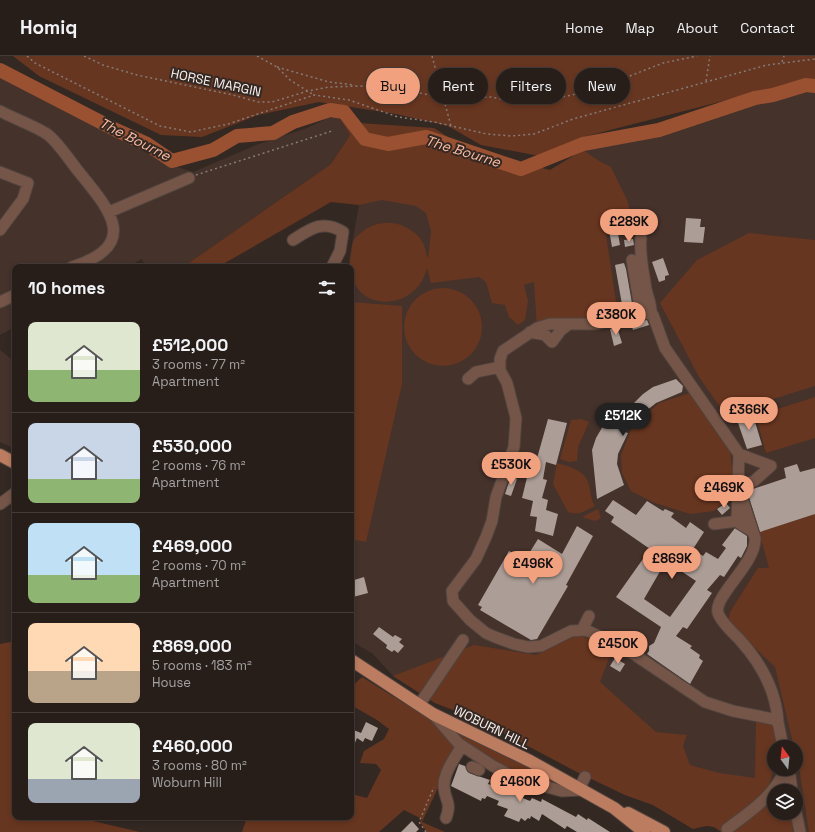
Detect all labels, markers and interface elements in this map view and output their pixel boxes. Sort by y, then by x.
text: Homiq [20,15,78,40]
text: Home [565,19,603,37]
text: Map [625,19,655,37]
text: About [677,19,718,37]
text: Contact [740,19,795,37]
street label: HORSE MARGIN [169,65,263,100]
chip: Buy [366,68,420,104]
chip: Rent [428,68,488,104]
chip: Filters [496,68,566,104]
chip: New [574,68,630,104]
water label: The Bourne [96,113,174,165]
water label: The Bourne [423,131,503,171]
pin: £289K [601,209,657,243]
text: £289K [609,213,649,230]
text: 10 homes [28,277,105,299]
icon: filters [316,277,338,299]
pin: £380K [588,302,644,336]
text: £380K [596,306,636,323]
text: £512,000 [152,334,228,356]
icon: home [60,338,108,386]
text: 3 rooms · 77 m² [152,356,245,373]
text: Apartment [152,373,220,390]
pin: £366K [721,397,777,431]
text: £366K [729,401,769,418]
pin: £512K [595,403,651,437]
text: £512K [604,407,642,424]
text: £530,000 [152,435,232,457]
icon: home [60,439,108,487]
pin: £530K [483,452,539,486]
text: £530K [491,456,531,473]
text: 2 rooms · 76 m² [152,457,246,474]
text: Apartment [152,474,220,491]
pin: £469K [696,475,752,509]
text: £469K [704,479,744,496]
text: £469,000 [152,535,232,557]
icon: home [60,539,108,587]
pin: £869K [644,546,700,580]
text: £869K [652,550,692,567]
pin: £496K [505,551,561,585]
text: £496K [513,555,553,572]
text: 2 rooms · 70 m² [152,557,246,574]
text: Apartment [152,574,220,591]
pin: £450K [590,631,646,665]
text: £869,000 [152,635,232,657]
text: £450K [598,635,638,652]
icon: home [60,639,108,687]
text: 5 rooms · 183 m² [152,657,252,674]
text: House [152,674,191,691]
street label: WOBURN HILL [451,702,533,753]
text: £460,000 [152,735,233,757]
icon: home [60,739,108,787]
north arrow [767,740,803,776]
map controls [767,740,803,820]
text: 3 rooms · 80 m² [152,757,247,774]
pin: £460K [492,769,548,803]
text: £460K [499,773,541,790]
text: Woburn Hill [152,774,222,791]
button: layers [767,784,803,820]

